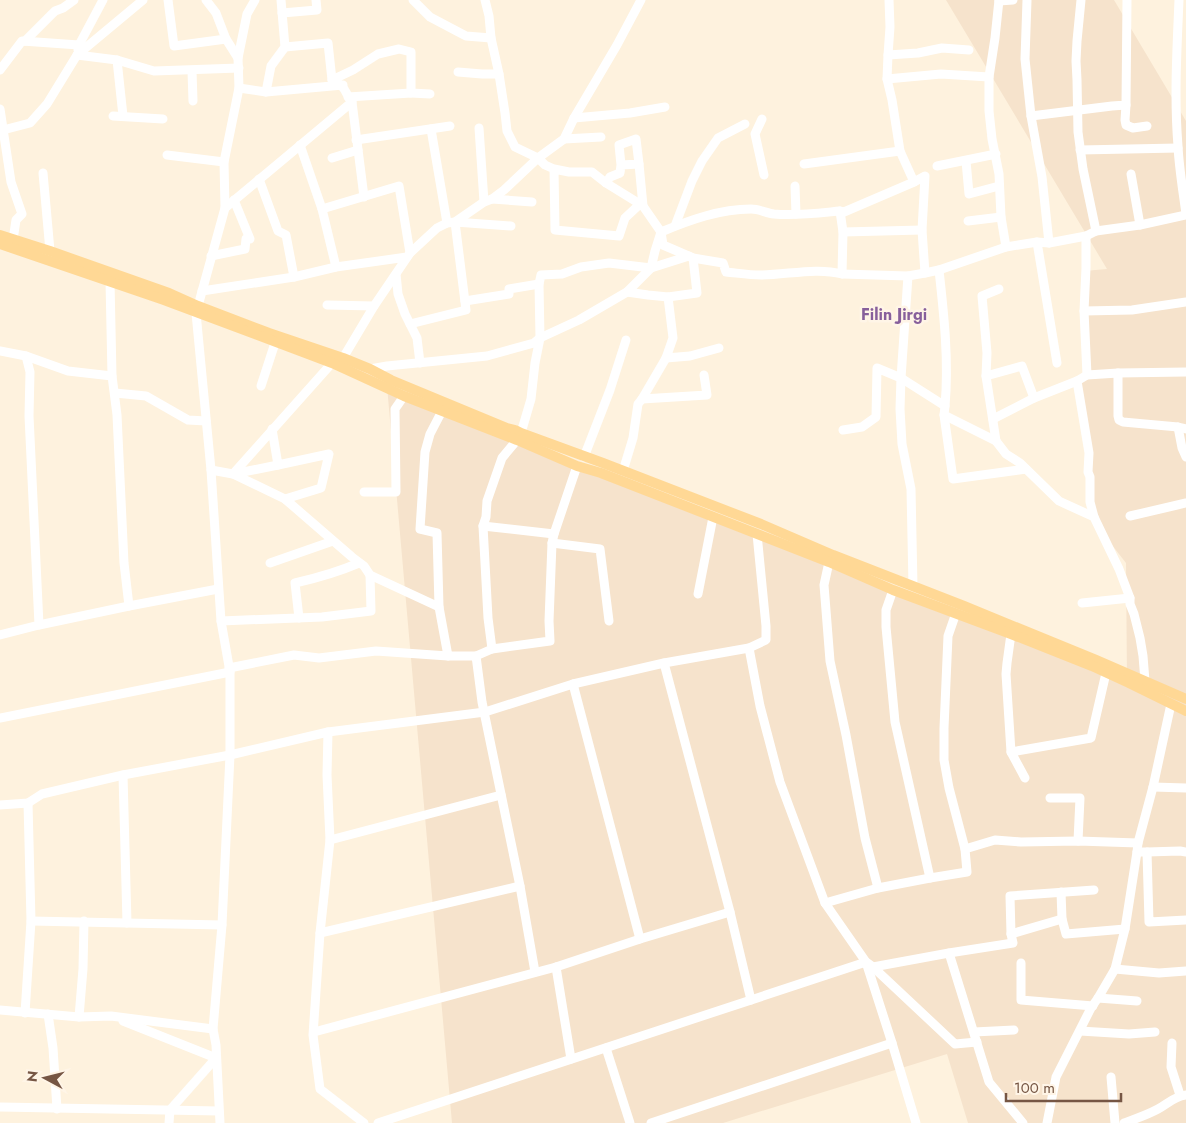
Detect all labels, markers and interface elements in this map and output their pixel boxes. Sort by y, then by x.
district label: Filin Jirgi [861,303,927,326]
north arrow [20,1053,70,1103]
text: N [21,1070,43,1083]
scale bar [1006,1070,1121,1102]
text: 100 m [1014,1077,1055,1099]

